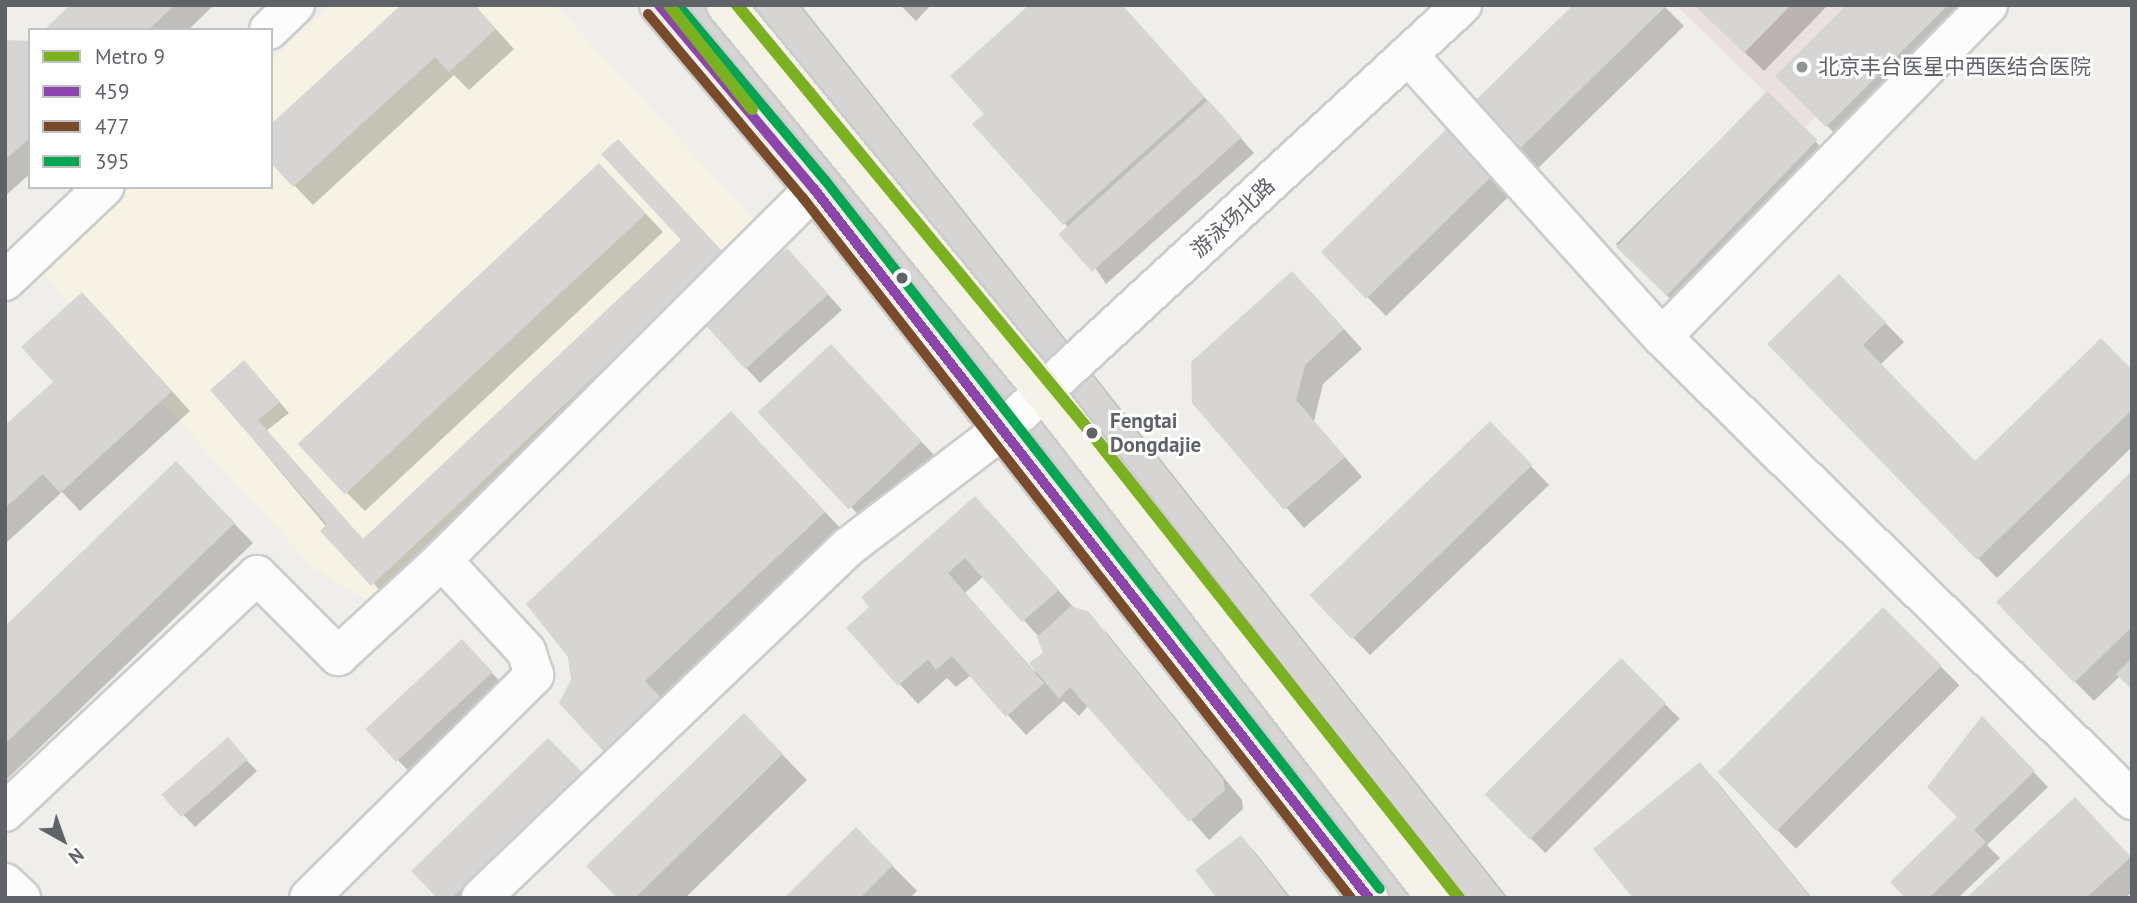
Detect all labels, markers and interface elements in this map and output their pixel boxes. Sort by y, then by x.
legend [28,28,273,189]
text: Metro 9 [95,43,165,70]
place label: 北京丰台医星中西医结合医院 [1818,54,2091,80]
marker: 北京丰台医星中西医结合医院 [1792,57,1812,77]
text: 459 [95,78,129,105]
text: 477 [95,113,129,140]
text: 395 [95,148,129,175]
street label: 游泳场北路 [1186,173,1280,263]
unlabelled marker [895,271,909,285]
place label: Fengtai Dongdajie [1110,408,1201,458]
marker: Fengtai Dongdajie [1080,421,1104,445]
north arrow [28,805,98,875]
text: N [64,843,89,869]

